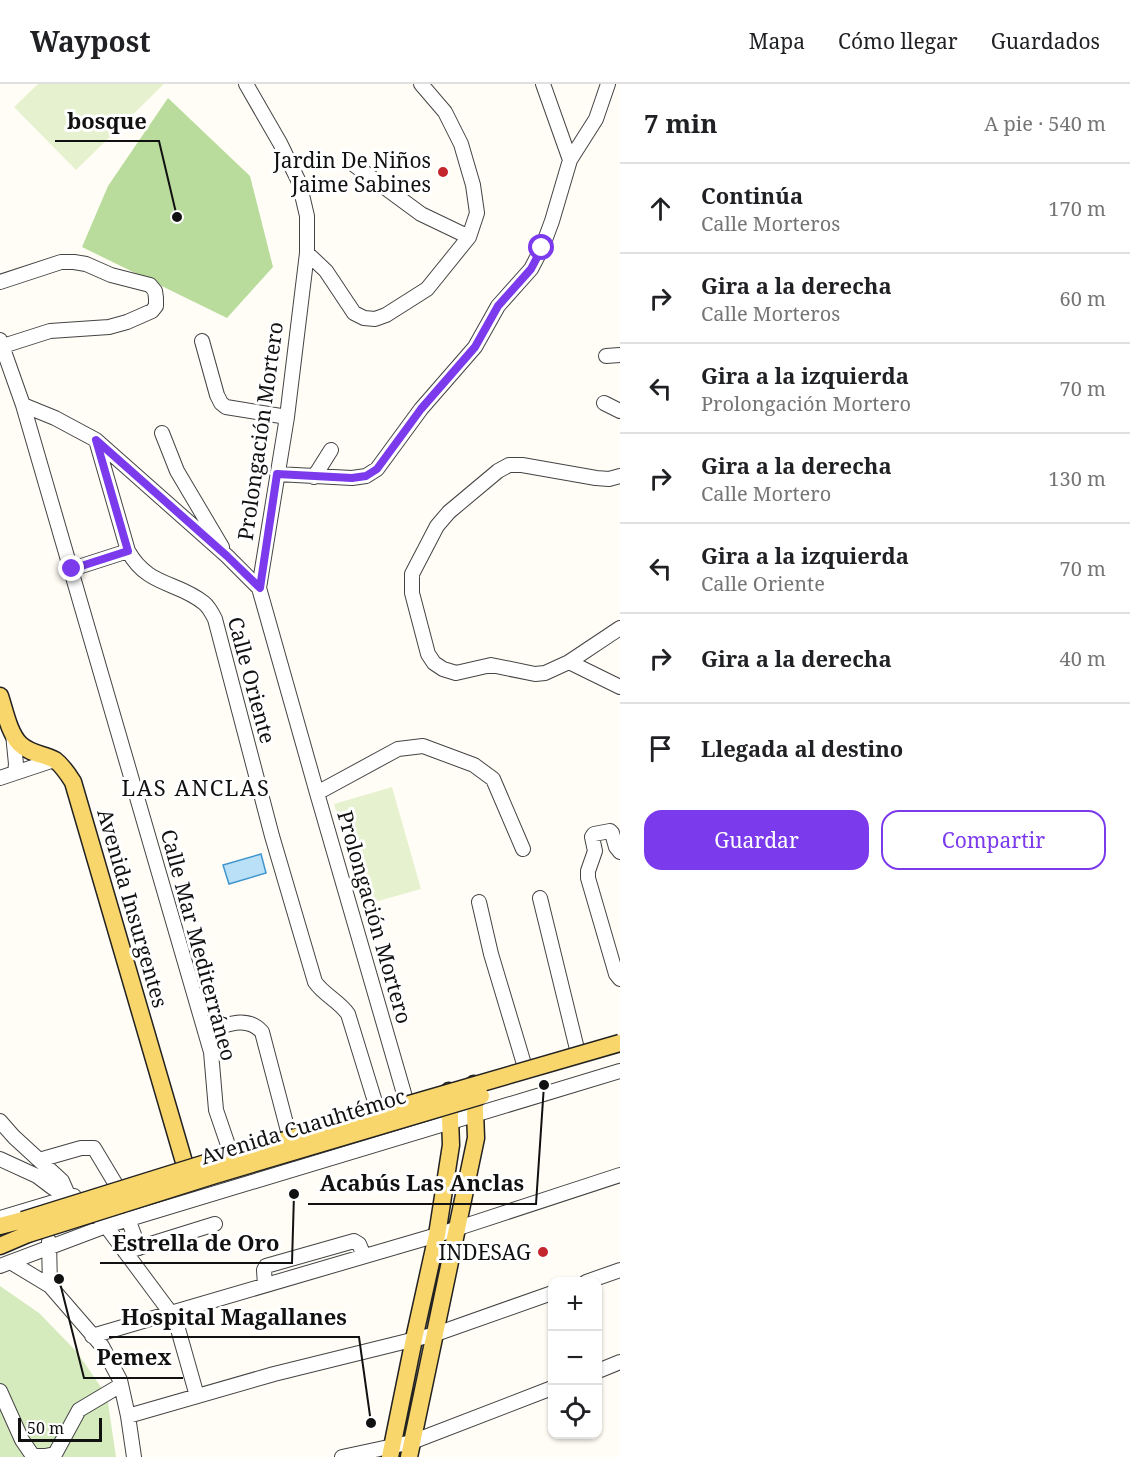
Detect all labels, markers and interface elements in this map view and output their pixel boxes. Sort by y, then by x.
text: Waypost [30,22,151,60]
text: Mapa [749,27,805,55]
text: Cómo llegar [838,27,958,55]
text: Guardados [991,27,1100,55]
callout: bosque [55,101,159,141]
text: bosque [67,105,147,135]
text: 7 min [644,105,718,141]
text: A pie · 540 m [984,110,1106,137]
place label: Jardin De Niños Jaime Sabines [272,146,431,198]
marker: Jardin De Niños Jaime Sabines [436,165,450,179]
text: Continúa [701,180,803,210]
icon: ahead [644,192,677,225]
text: 170 m [1048,195,1106,222]
text: Calle Morteros [701,210,840,237]
route start [528,234,554,260]
text: Gira a la derecha [701,270,892,300]
icon: right [644,282,677,315]
text: 60 m [1060,285,1106,312]
text: Calle Morteros [701,300,840,327]
street label: Prolongación Mortero [231,320,289,542]
text: Gira a la izquierda [701,360,909,390]
icon: left [644,372,677,405]
text: 70 m [1060,375,1106,402]
text: Prolongación Mortero [701,390,911,417]
text: Gira a la derecha [701,450,892,480]
icon: right [644,462,677,495]
text: 130 m [1048,465,1106,492]
text: Calle Mortero [701,480,831,507]
text: Gira a la izquierda [701,540,909,570]
icon: left [644,552,677,585]
route end [58,555,84,581]
text: 70 m [1060,555,1106,582]
text: Calle Oriente [701,570,825,597]
street label: Calle Oriente [222,614,282,746]
icon: right [644,642,677,675]
text: Gira a la derecha [701,643,892,673]
text: 40 m [1060,645,1106,672]
icon: arrive [644,732,677,765]
text: Llegada al destino [701,733,903,763]
district label: LAS ANCLAS [122,772,270,802]
street label: Avenida Insurgentes [91,805,175,1011]
street label: Prolongación Mortero [331,807,419,1027]
button: Guardar [644,810,869,870]
button: Compartir [881,810,1106,870]
street label: Calle Mar Mediterráneo [155,826,243,1064]
street label: Avenida Cuauhtémoc [197,1081,409,1171]
callout: Acabús Las Anclas [308,1164,536,1204]
text: Acabús Las Anclas [320,1167,524,1197]
callout: Estrella de Oro [100,1223,292,1263]
text: Estrella de Oro [112,1227,280,1257]
place label: INDESAG [439,1238,531,1266]
marker: INDESAG [536,1245,550,1259]
map controls [548,1277,602,1439]
button: + [548,1277,602,1331]
callout: Hospital Magallanes [109,1297,359,1337]
text: Hospital Magallanes [121,1301,347,1331]
button: − [548,1331,602,1385]
callout: Pemex [84,1338,183,1378]
text: Pemex [96,1341,172,1371]
button: locate [548,1385,602,1439]
scale bar [18,1415,102,1442]
text: 50 m [27,1417,64,1439]

